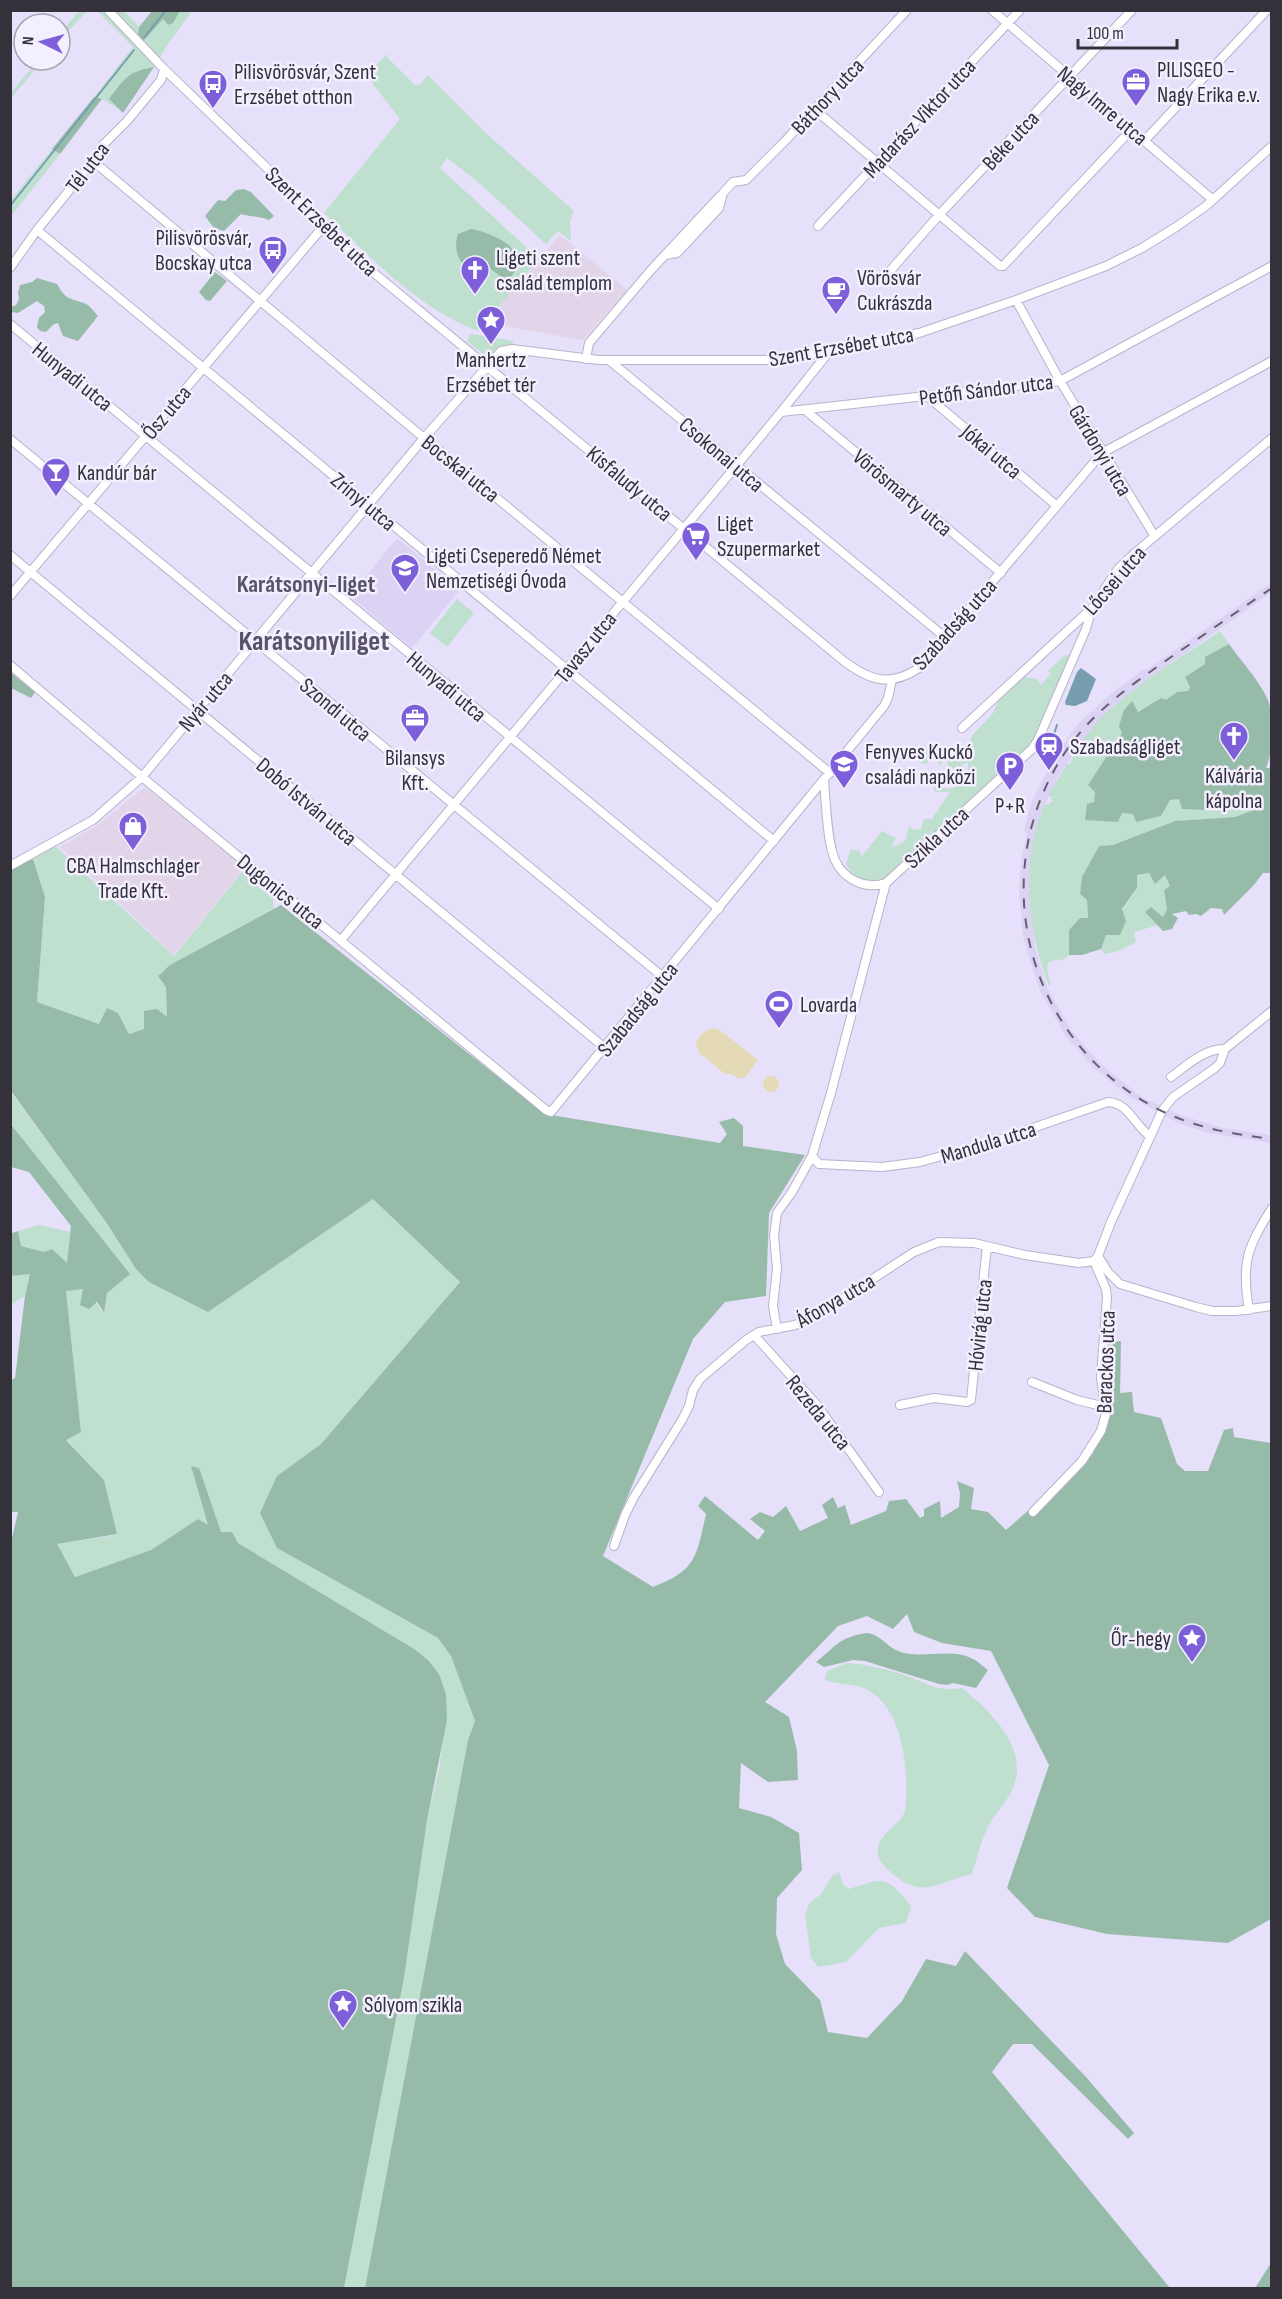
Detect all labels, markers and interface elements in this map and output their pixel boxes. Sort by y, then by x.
north arrow [12,12,72,72]
scale bar [1078,12,1177,50]
text: 100 m [1087,23,1124,44]
text: N [19,36,38,46]
street label: Báthory utca [786,53,870,141]
street label: Madarász Viktor utca [858,54,982,184]
place label: PILISGEO - Nagy Erika e.v. [1157,57,1260,109]
place label: Pilisvörösvár, Szent Erzsébet otthon [234,59,376,111]
street label: Nagy Imre utca [1051,61,1153,152]
office icon: PILISGEO - Nagy Erika e.v. [1120,66,1152,108]
bus stop icon: Pilisvörösvár, Szent Erzsébet otthon [197,68,229,110]
street label: Béke utca [977,106,1045,176]
street label: Tél utca [60,137,116,199]
street label: Szent Erzsébet utca [259,161,383,283]
place label: Pilisvörösvár, Bocskay utca [155,225,252,277]
bus stop icon: Pilisvörösvár, Bocskay utca [257,234,289,276]
place label: Ligeti szent család templom [496,245,612,297]
church icon: Ligeti szent család templom [459,254,491,296]
place label: Vörösvár Cukrászda [857,265,932,317]
cafe icon: Vörösvár Cukrászda [820,274,852,316]
place icon: Manhertz Erzsébet tér [475,304,507,346]
street label: Szent Erzsébet utca [767,321,916,373]
street label: Hunyadi utca [26,337,118,418]
place label: Manhertz Erzsébet tér [446,347,536,399]
street label: Petőfi Sándor utca [918,369,1055,412]
street label: Ősz utca [137,380,198,446]
street label: Gárdonyi utca [1062,400,1137,501]
street label: Csokonai utca [673,412,769,499]
street label: Jókai utca [954,418,1027,485]
street label: Bocskai utca [416,429,505,509]
street label: Kisfaludy utca [581,440,677,528]
street label: Vörösmarty utca [847,444,957,543]
bar icon: Kandúr bár [40,456,72,498]
place label: Kandúr bár [77,460,157,487]
street label: Zrínyi utca [325,467,401,537]
place label: Liget Szupermarket [717,511,820,563]
supermarket icon: Liget Szupermarket [680,520,712,562]
street label: Lőcsei utca [1078,541,1153,621]
place label: Ligeti Cseperedő Német Nemzetiségi Óvoda [426,543,602,595]
school or university icon: Ligeti Cseperedő Német Nemzetiségi Óvoda [389,552,421,594]
district label: Karátsonyi-liget [237,570,375,599]
street label: Szabadság utca [907,574,1003,676]
street label: Tavasz utca [549,607,623,689]
district label: Karátsonyiliget [238,625,390,658]
street label: Hunyadi utca [401,646,491,728]
street label: Nyár utca [173,666,239,738]
street label: Szondi utca [294,672,376,748]
office icon: Bilansys Kft. [399,702,431,744]
church icon: Kálvária kápolna [1218,720,1250,762]
station icon: Szabadságliget [1033,730,1065,772]
place label: Szabadságliget [1070,734,1181,761]
place label: Fenyves Kuckó családi napközi [865,739,975,791]
place label: Bilansys Kft. [385,745,445,797]
school or university icon: Fenyves Kuckó családi napközi [828,748,860,790]
parking icon: P+R [994,750,1026,792]
street label: Dobó István utca [250,752,362,852]
place label: Kálvária kápolna [1205,763,1263,815]
place label: P+R [995,793,1025,820]
street label: Szikla utca [899,801,975,875]
shop icon: CBA Halmschlager Trade Kft. [117,810,149,852]
street label: Dugonics utca [231,849,329,935]
place label: CBA Halmschlager Trade Kft. [66,853,200,905]
street label: Szabadság utca [592,957,684,1063]
sports icon: Lovarda [763,988,795,1030]
place label: Lovarda [800,992,857,1019]
street label: Mandula utca [938,1116,1039,1171]
street label: Áfonya utca [791,1268,880,1335]
street label: Hóvirág utca [962,1278,999,1372]
street label: Barackos utca [1091,1310,1122,1414]
street label: Rezeda utca [779,1370,856,1456]
place icon: Őr-hegy [1176,1622,1208,1664]
place label: Őr-hegy [1111,1626,1172,1653]
place icon: Sólyom szikla [327,1988,359,2030]
place label: Sólyom szikla [364,1992,462,2019]

